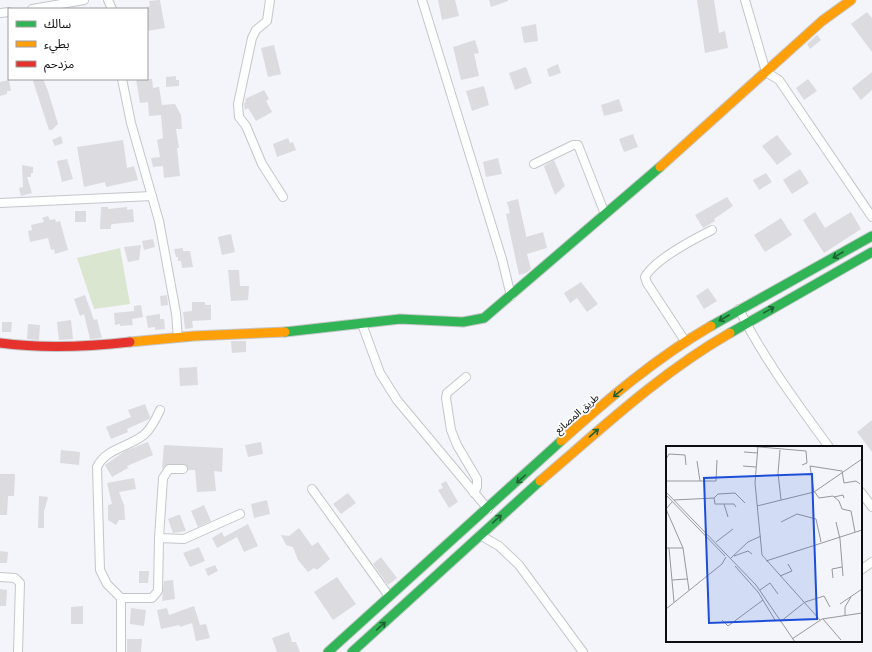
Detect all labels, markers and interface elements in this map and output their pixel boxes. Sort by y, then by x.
legend [8,8,148,80]
text: سالك [44,16,71,33]
text: بطيء [44,36,70,54]
text: مزدحم [44,56,74,73]
one-way arrow [832,252,844,260]
one-way arrow [763,306,775,314]
one-way arrow [718,314,730,322]
one-way arrow [613,388,624,397]
street label: طريق المصانع [552,391,602,437]
one-way arrow [589,428,600,437]
inset map [666,446,862,642]
one-way arrow [516,474,526,483]
one-way arrow [492,515,502,524]
one-way arrow [376,621,386,630]

